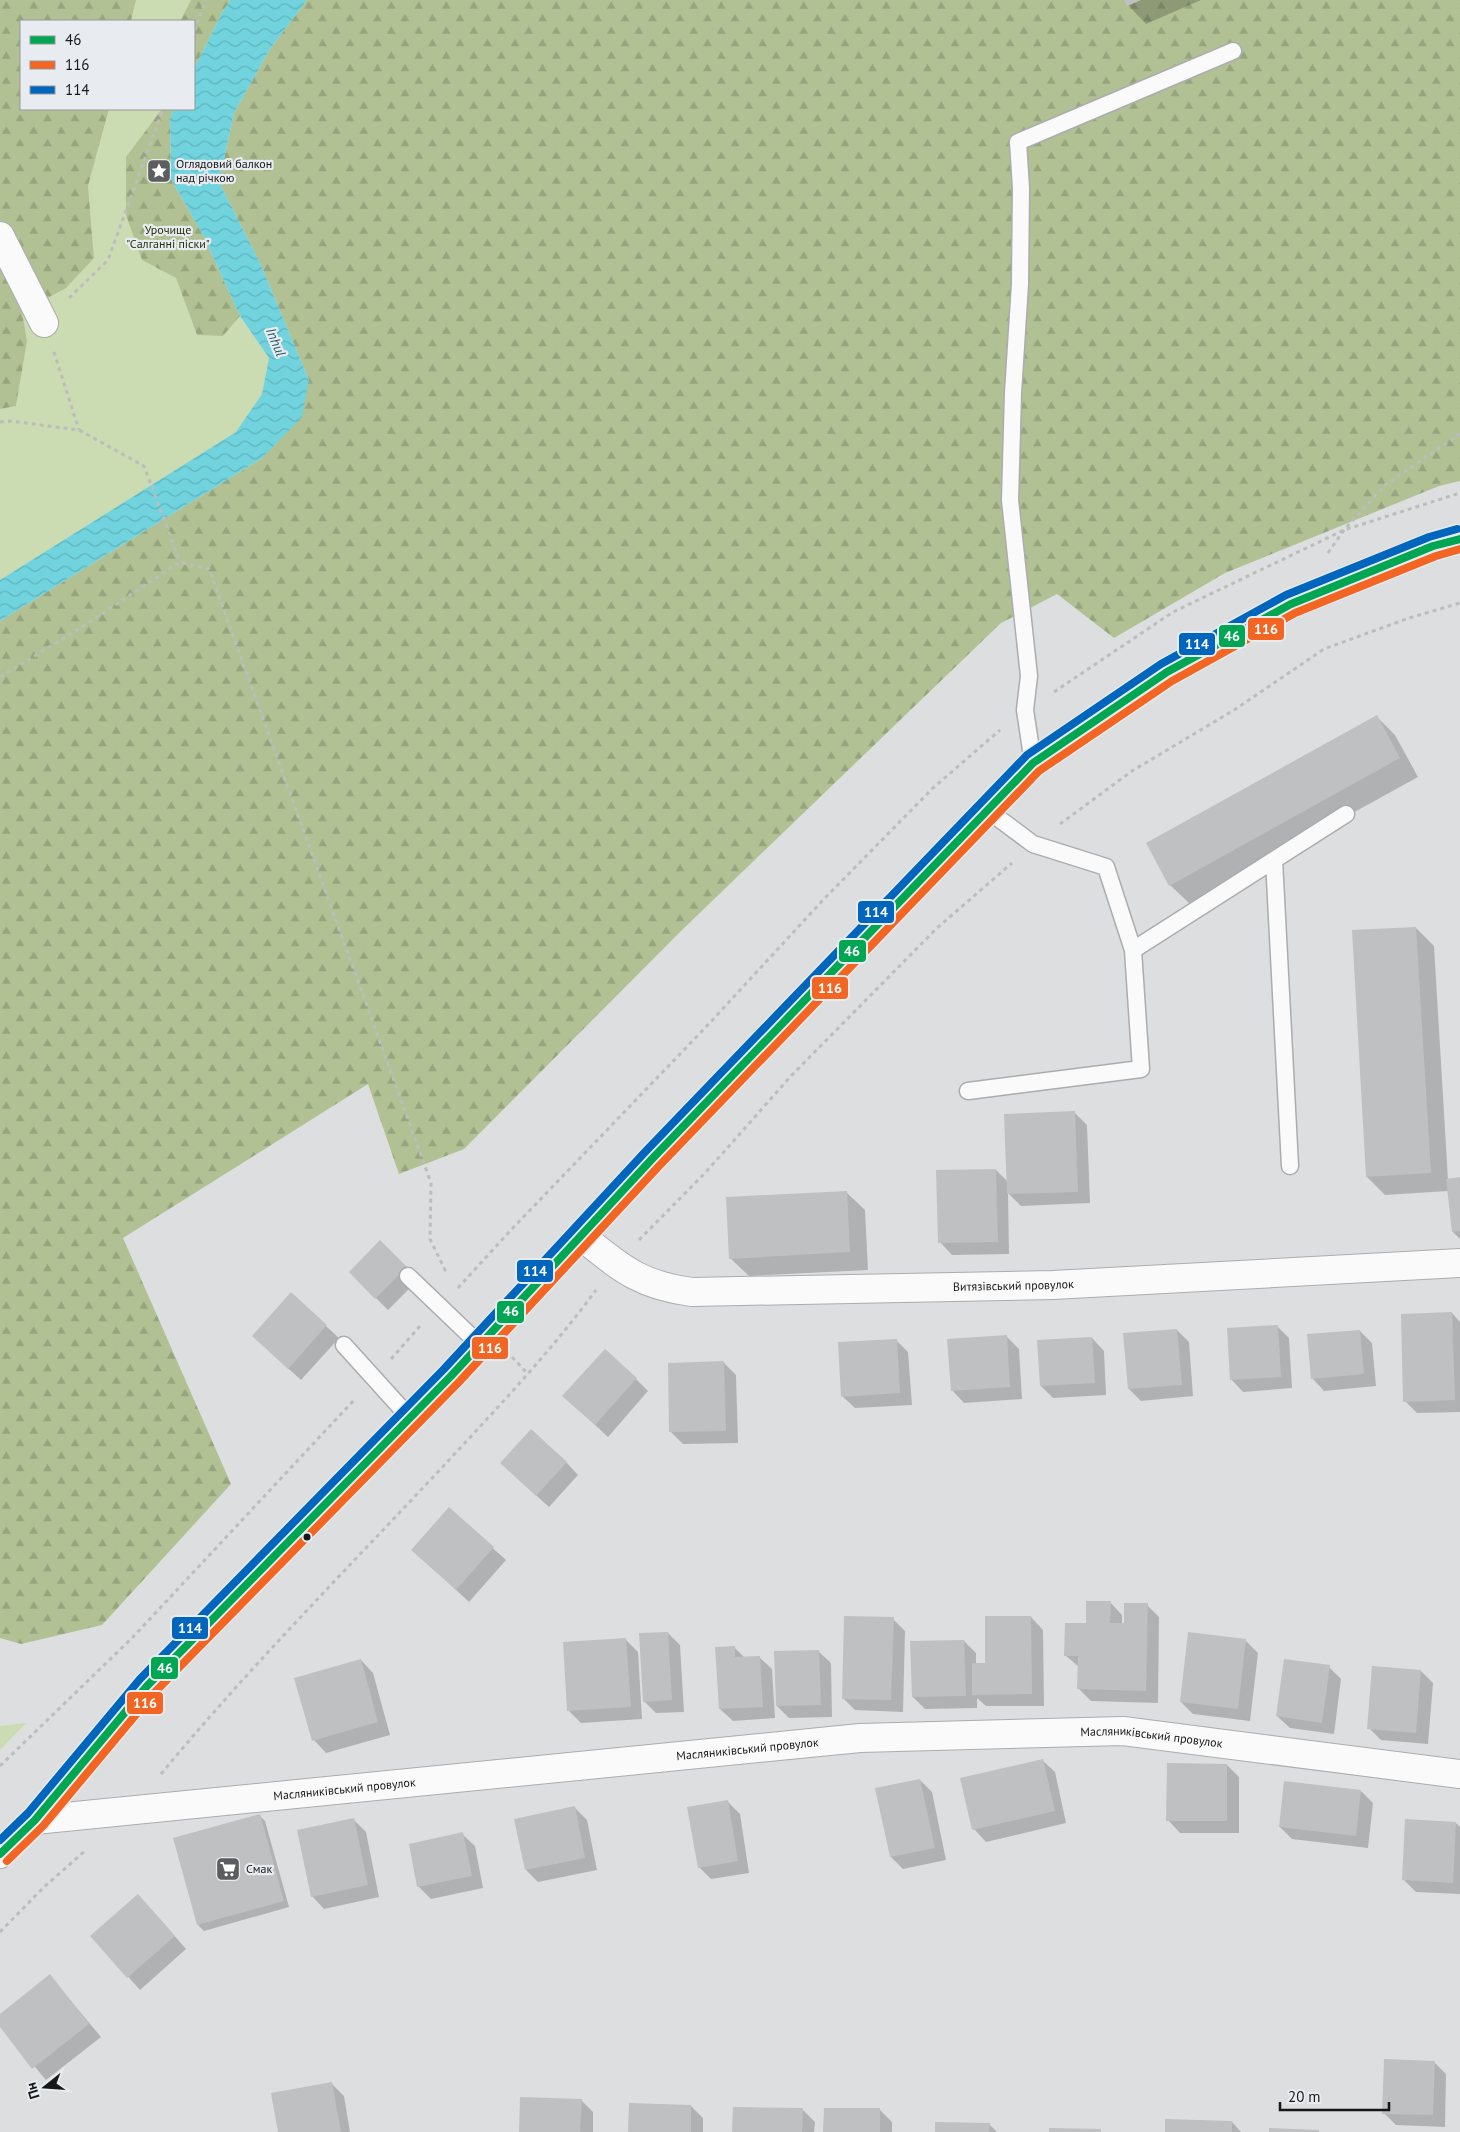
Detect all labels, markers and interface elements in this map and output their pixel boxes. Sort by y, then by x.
legend [20,20,195,110]
text: 46 [65,30,81,49]
text: 116 [65,55,90,74]
text: 114 [65,80,90,99]
place label: Оглядовий балкон над річкою [176,156,272,185]
place icon: Оглядовий балкон над річкою [146,158,172,184]
park label: Урочище "Салганні піски" [126,222,210,251]
water label: Inhul [262,325,290,359]
line badge: 116 [1247,617,1285,641]
text: 116 [1254,620,1278,638]
line badge: 46 [1218,624,1246,648]
text: 46 [1224,627,1240,645]
line badge: 114 [1178,632,1216,656]
text: 114 [1185,635,1209,653]
line badge: 114 [857,900,895,924]
text: 114 [864,903,888,921]
line badge: 46 [838,939,867,963]
text: 46 [844,942,860,960]
line badge: 116 [811,976,849,1000]
text: 116 [818,979,842,997]
line badge: 114 [516,1259,554,1283]
text: 114 [523,1262,547,1280]
street label: Витязівський провулок [953,1276,1074,1294]
line badge: 46 [496,1300,525,1324]
text: 46 [503,1302,519,1320]
line badge: 116 [471,1336,509,1360]
text: 116 [478,1339,502,1357]
unlabelled marker [302,1532,312,1542]
line badge: 114 [171,1616,209,1640]
text: 114 [178,1619,202,1637]
line badge: 46 [150,1656,179,1680]
text: 46 [157,1659,173,1677]
line badge: 116 [126,1691,164,1715]
text: 116 [133,1694,157,1712]
street label: Масляниківський провулок [1080,1723,1224,1751]
street label: Масляниківський провулок [676,1734,819,1763]
street label: Масляниківський провулок [273,1774,416,1803]
supermarket icon: Смак [215,1856,241,1882]
place label: Смак [246,1861,273,1876]
north arrow [20,2062,70,2112]
text: Пн [22,2080,44,2101]
scale bar [1280,2080,1389,2112]
text: 20 m [1288,2087,1321,2106]

